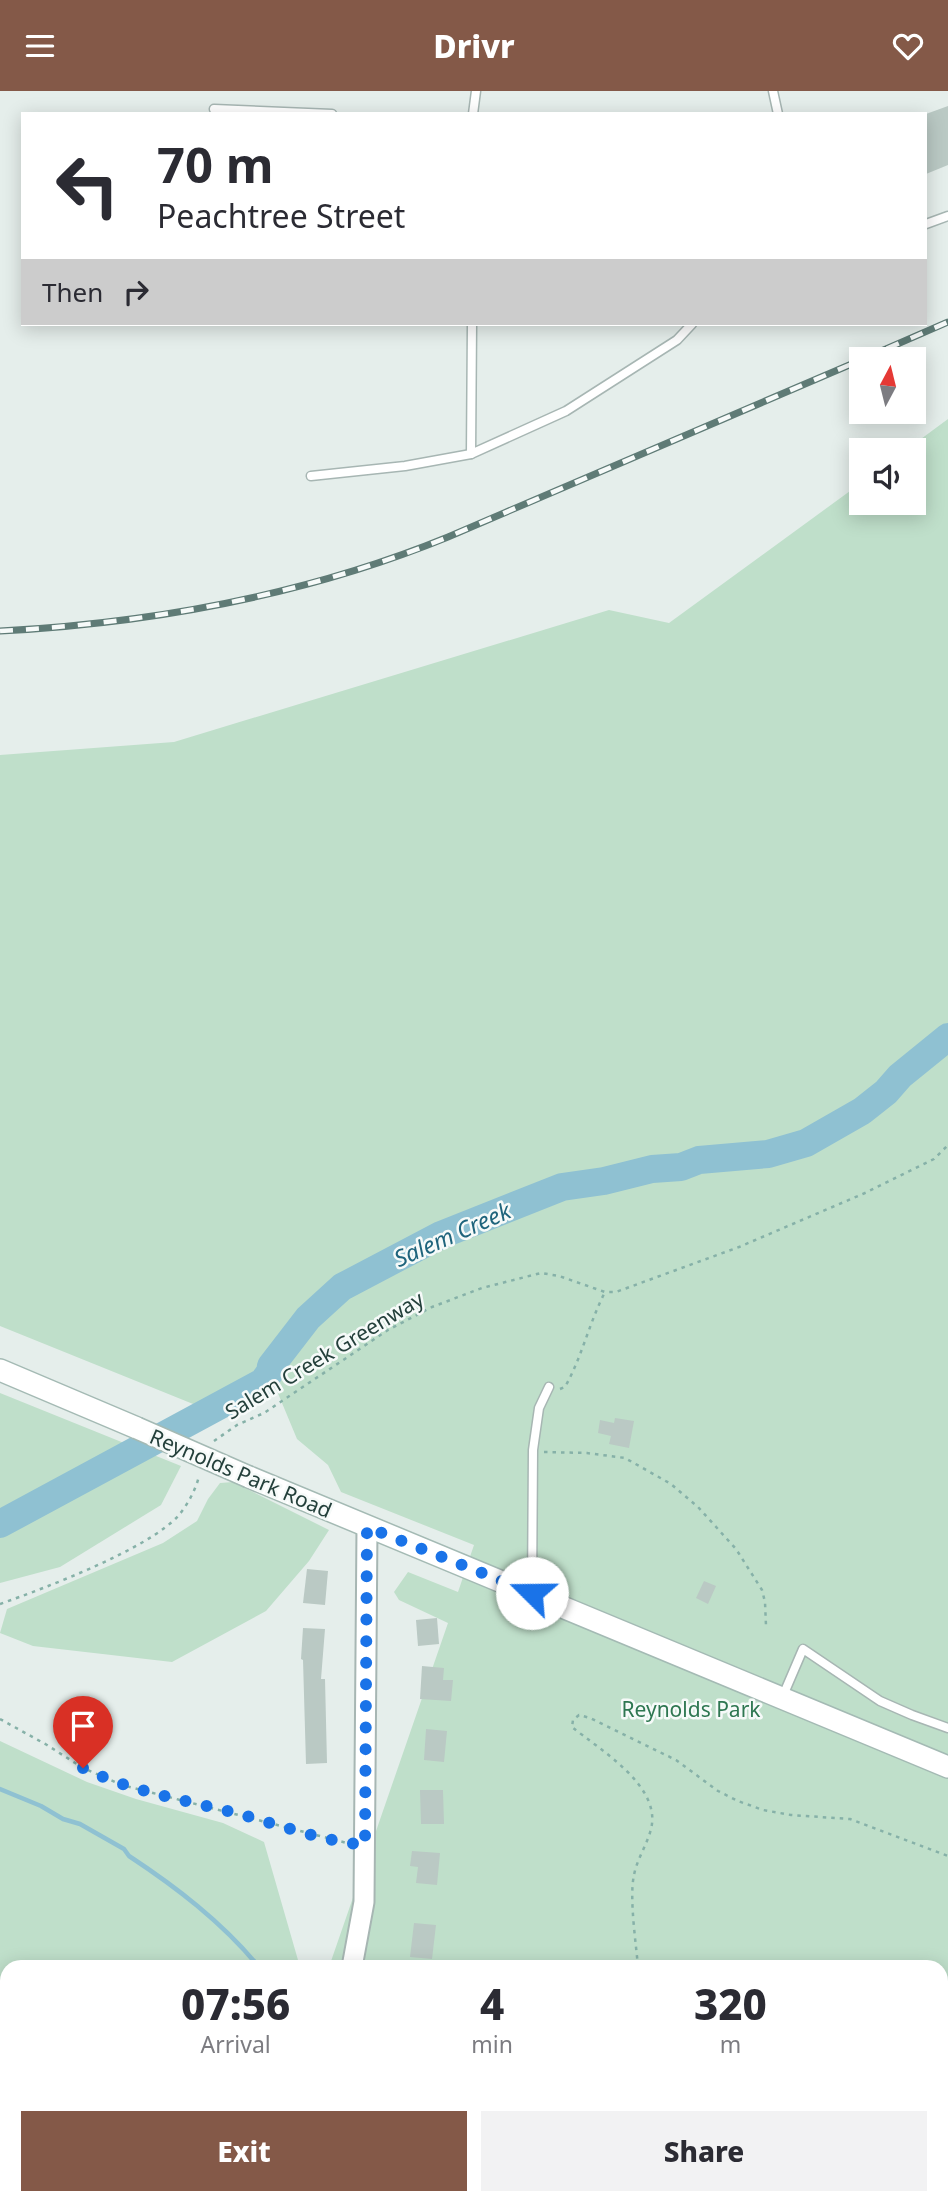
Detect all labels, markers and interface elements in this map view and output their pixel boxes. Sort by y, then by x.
text: Drivr [433,24,515,67]
icon: menu [21,27,59,65]
icon: heart [889,27,927,65]
text: 70 m [157,131,274,197]
icon: left [42,140,133,231]
text: Peachtree Street [157,194,405,237]
icon: right [117,273,155,311]
text: Then [42,274,103,310]
north arrow [849,347,926,423]
map controls [849,347,926,515]
button: sound [849,438,926,515]
water label: Salem Creek [389,1193,517,1274]
street label: Salem Creek Greenway [220,1284,429,1425]
street label: Reynolds Park Road [146,1422,336,1524]
position arrow [495,1556,569,1630]
park label: Reynolds Park [621,1695,761,1723]
pin [53,1696,113,1768]
icon: arrive [64,1707,102,1745]
text: 07:56 [181,1975,290,2032]
text: 4 [480,1975,504,2032]
text: 320 [694,1975,767,2032]
text: Arrival [201,2028,271,2060]
text: min [471,2028,513,2060]
text: m [720,2028,741,2060]
button: Exit [21,2111,467,2191]
button: Share [481,2111,927,2191]

